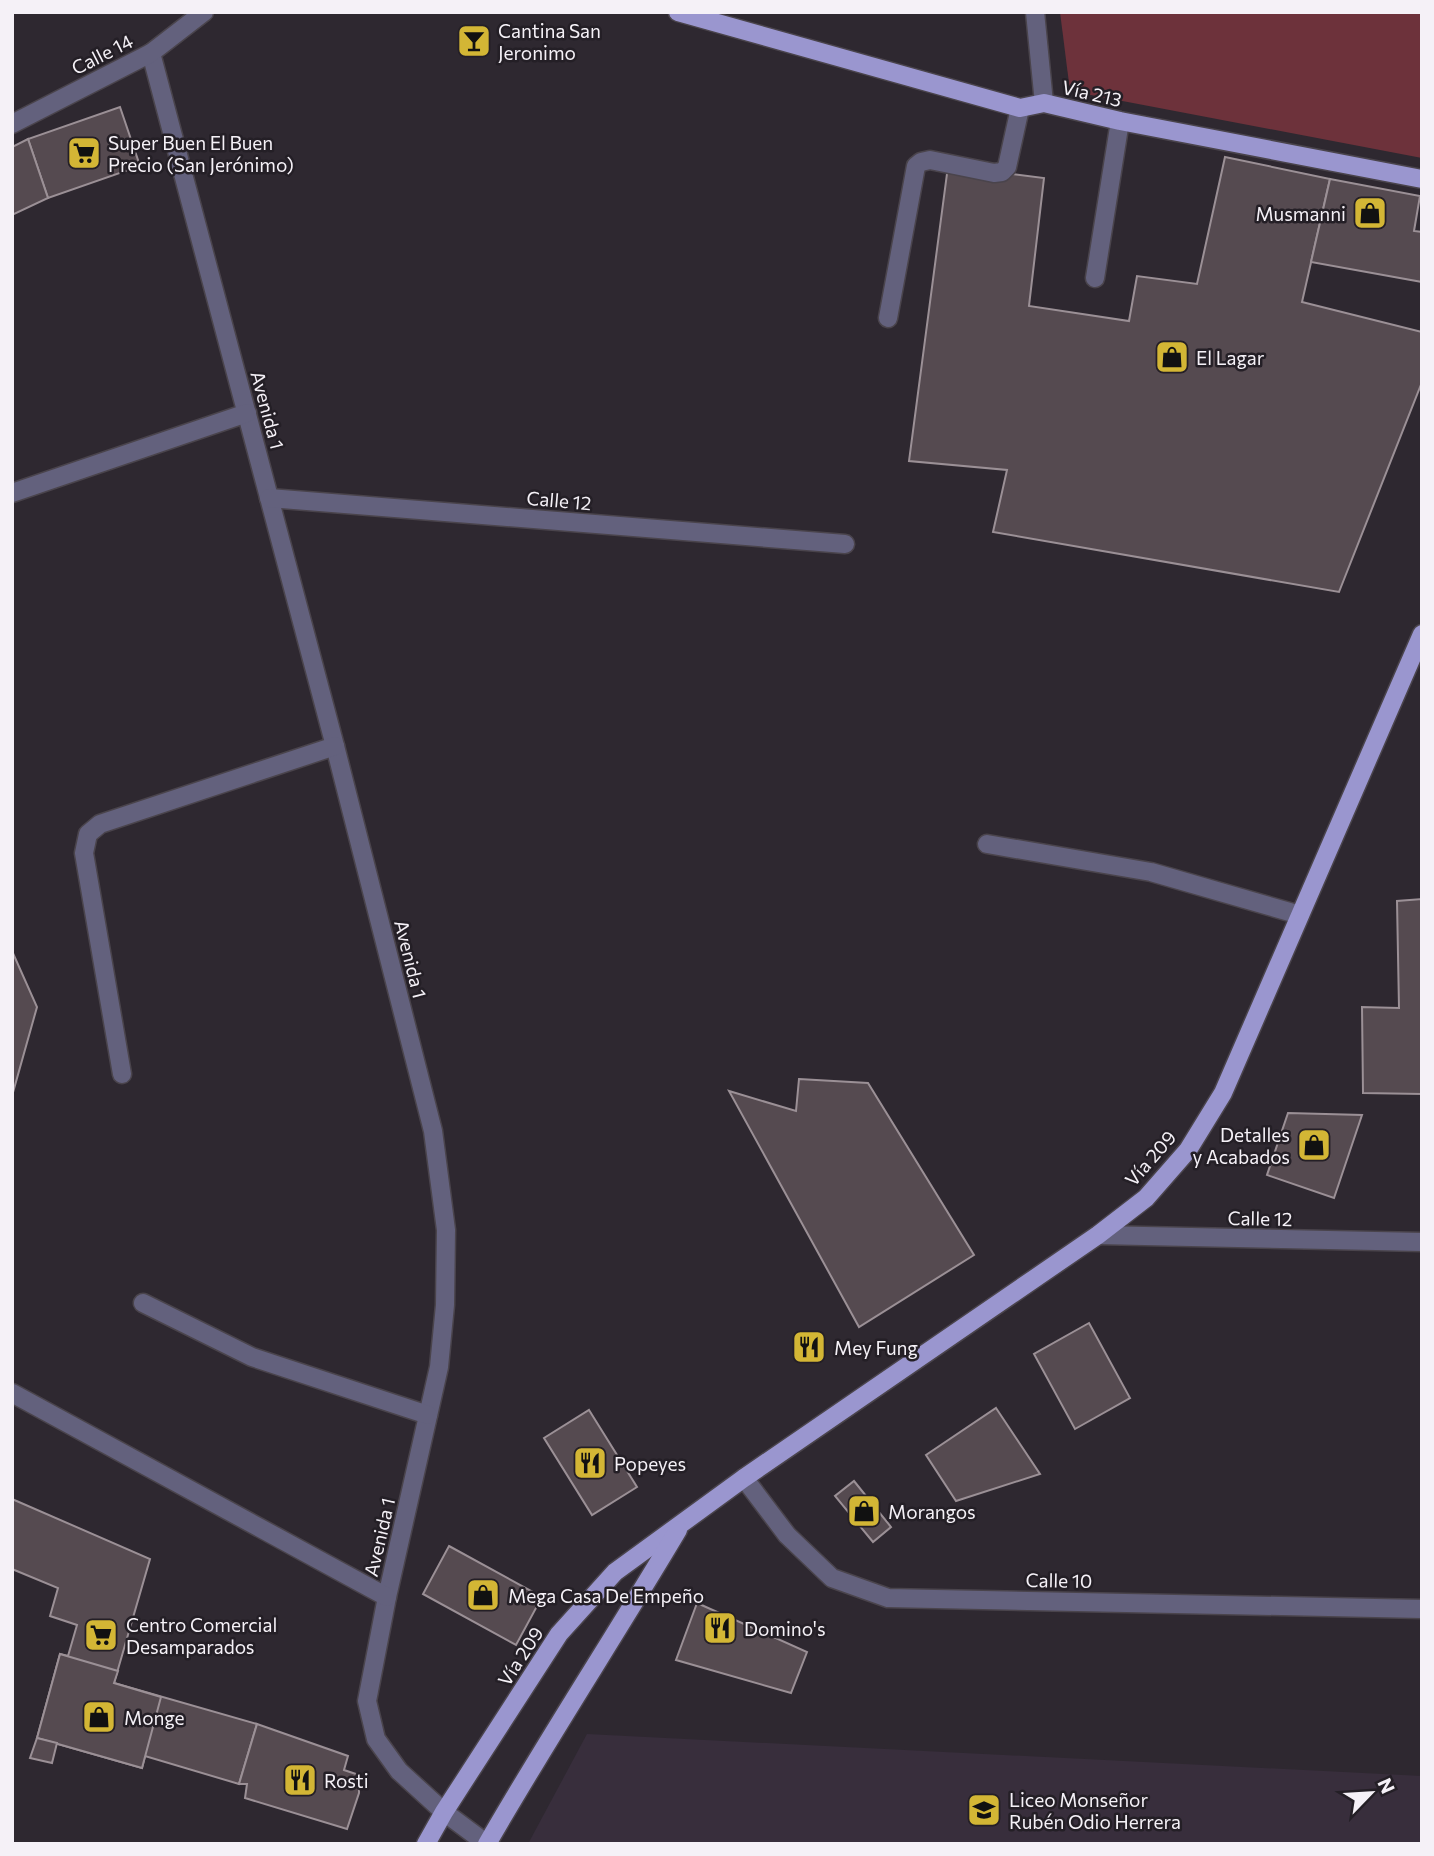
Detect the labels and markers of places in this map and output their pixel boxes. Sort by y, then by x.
place label: Cantina San Jeronimo [498,19,601,64]
bar icon: Cantina San Jeronimo [455,22,493,60]
place label: Super Buen El Buen Precio (San Jerónimo) [108,131,294,176]
supermarket icon: Super Buen El Buen Precio (San Jerónimo) [65,134,103,172]
shop icon: Musmanni [1351,194,1389,232]
place label: Musmanni [1255,202,1346,225]
shop icon: El Lagar [1153,338,1191,376]
place label: El Lagar [1196,346,1265,369]
place label: Detalles y Acabados [1193,1123,1290,1168]
shop icon: Detalles y Acabados [1295,1126,1333,1164]
restaurant icon: Mey Fung [790,1328,828,1366]
place label: Mey Fung [834,1336,918,1359]
restaurant icon: Popeyes [571,1444,609,1482]
place label: Popeyes [614,1452,686,1475]
shop icon: Morangos [845,1492,883,1530]
place label: Morangos [888,1500,976,1523]
shop icon: Mega Casa De Empeño [464,1576,502,1614]
place label: Mega Casa De Empeño [508,1584,704,1607]
restaurant icon: Domino's [701,1609,739,1647]
place label: Centro Comercial Desamparados [126,1613,277,1658]
supermarket icon: Centro Comercial Desamparados [82,1616,120,1654]
place label: Domino's [744,1617,826,1640]
shop icon: Monge [80,1698,118,1736]
place label: Monge [124,1706,185,1729]
restaurant icon: Rosti [281,1761,319,1799]
place label: Rosti [324,1769,369,1792]
place label: Liceo Monseñor Rubén Odio Herrera [1009,1788,1181,1833]
school or university icon: Liceo Monseñor Rubén Odio Herrera [965,1791,1003,1829]

